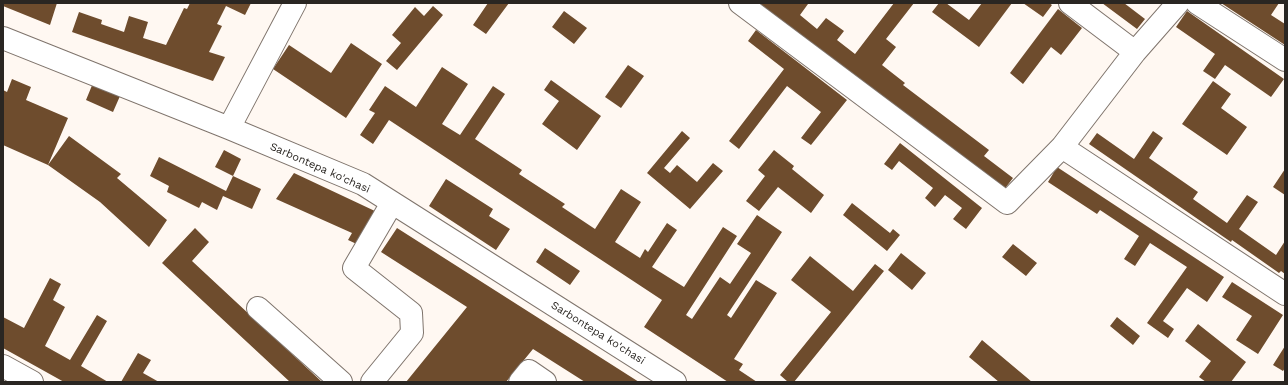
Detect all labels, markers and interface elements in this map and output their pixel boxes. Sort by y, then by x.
street label: Sarbontepa ko'chasi [268,140,372,196]
street label: Sarbontepa ko'chasi [549,299,647,367]

